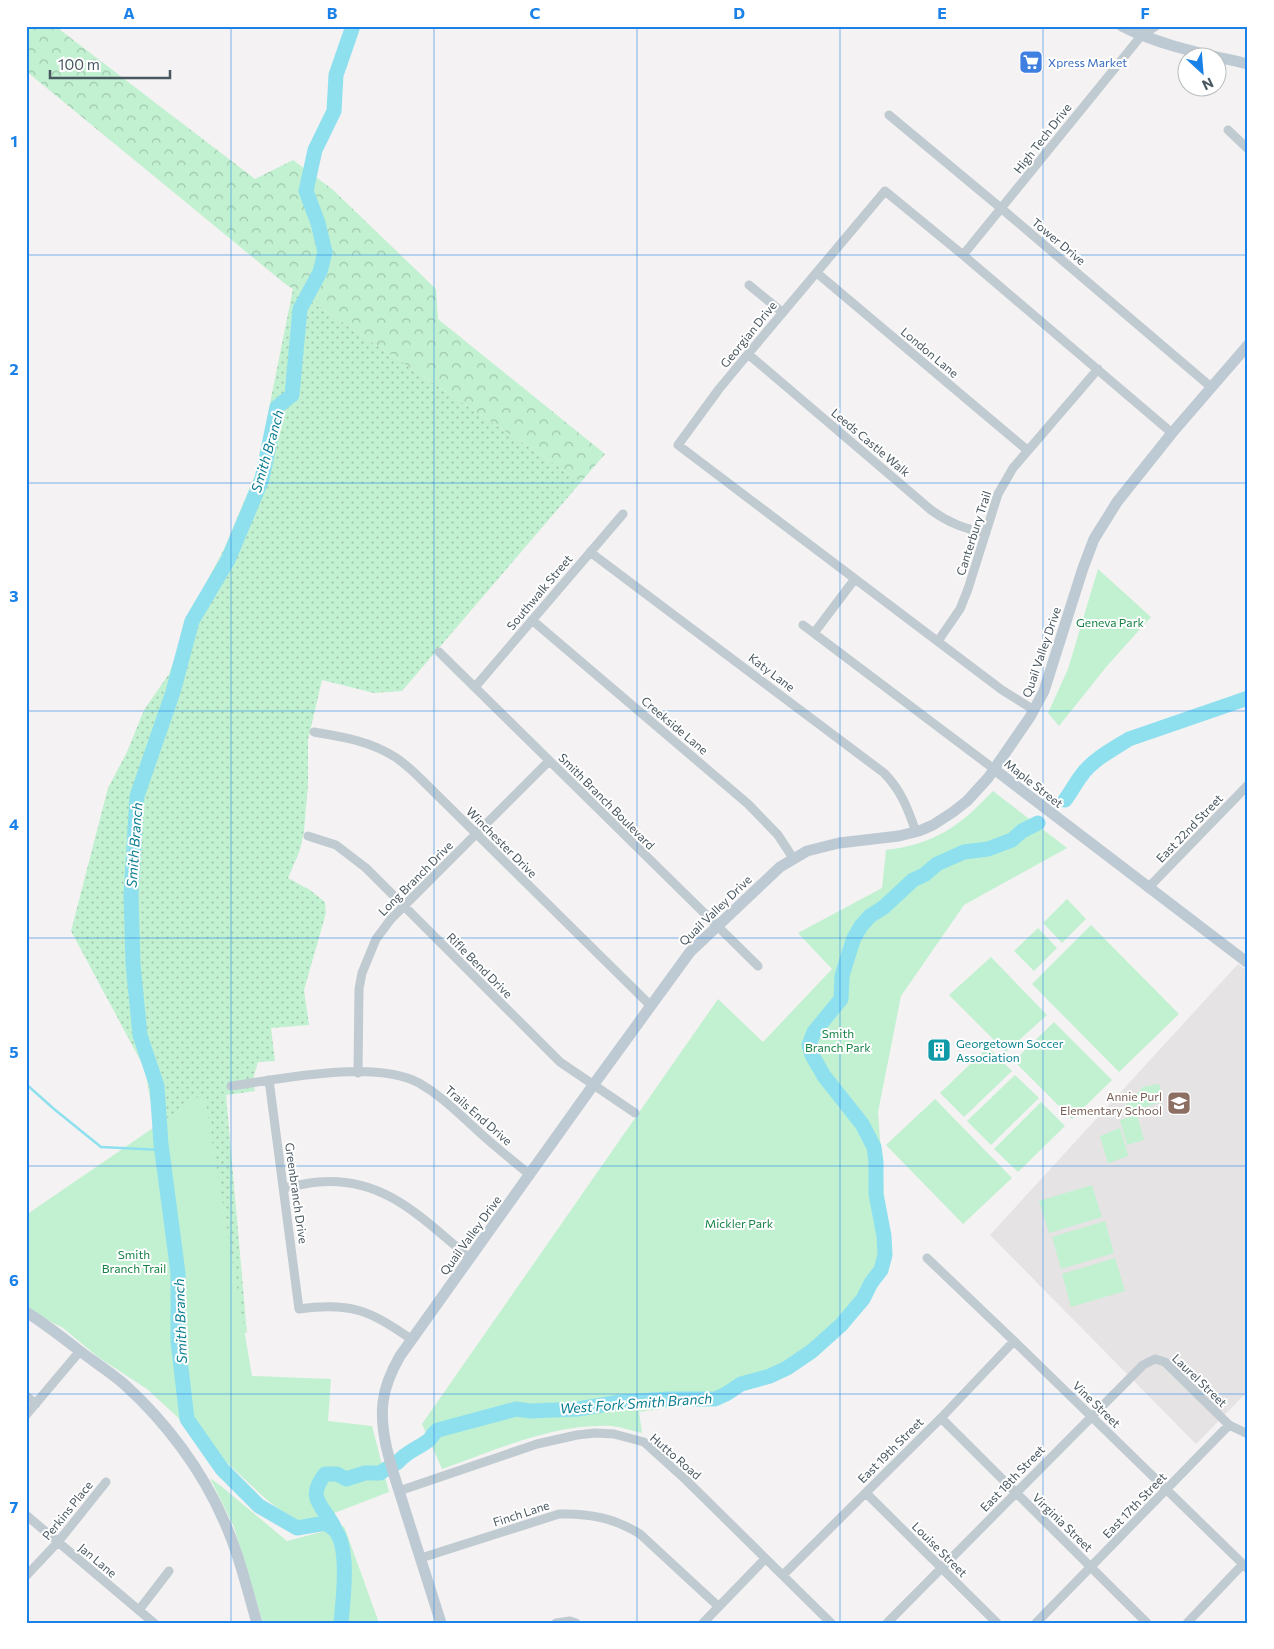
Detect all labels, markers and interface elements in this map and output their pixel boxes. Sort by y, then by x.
text: A [123,3,135,22]
text: B [327,3,338,22]
text: C [530,3,541,22]
text: D [733,3,745,22]
text: E [937,3,947,22]
text: F [1140,3,1150,22]
scale bar [50,48,170,80]
north arrow [1176,48,1226,98]
supermarket icon: Xpress Market [1018,49,1044,75]
text: 100 m [58,55,100,73]
place label: Xpress Market [1048,55,1127,69]
text: N [1199,74,1216,94]
street label: High Tech Drive [1010,100,1074,176]
text: 1 [10,131,18,150]
street label: Tower Drive [1029,215,1089,267]
street label: Georgian Drive [717,298,779,370]
street label: London Lane [898,324,962,380]
text: 2 [9,359,19,378]
street label: Leeds Castle Walk [829,405,913,479]
water label: Smith Branch [247,408,287,494]
street label: Canterbury Trail [953,489,993,577]
street label: Southwalk Street [503,551,575,633]
text: 3 [9,586,19,605]
street label: Quail Valley Drive [1019,605,1063,699]
park label: Geneva Park [1076,615,1144,629]
street label: Katy Lane [746,650,798,694]
street label: Creekside Lane [639,693,711,757]
street label: Smith Branch Boulevard [556,750,658,852]
street label: Maple Street [1002,756,1066,810]
street label: East 22nd Street [1153,791,1225,865]
water label: Smith Branch [123,802,145,888]
street label: Winchester Drive [464,804,540,880]
text: 4 [9,814,19,833]
street label: Long Branch Drive [375,838,455,918]
street label: Quail Valley Drive [676,872,754,948]
street label: Rifle Bend Drive [444,929,516,1001]
park label: Smith Branch Park [805,1026,871,1054]
place label: Georgetown Soccer Association [956,1036,1064,1064]
building icon: Georgetown Soccer Association [926,1037,952,1063]
text: 5 [9,1042,19,1061]
street label: Trails End Drive [443,1082,515,1148]
place label: Annie Purl Elementary School [1060,1089,1162,1117]
school or university icon: Annie Purl Elementary School [1166,1090,1192,1116]
street label: Greenbranch Drive [283,1142,311,1244]
street label: Quail Valley Drive [436,1193,504,1277]
park label: Mickler Park [705,1216,774,1230]
park label: Smith Branch Trail [102,1247,166,1275]
text: 6 [9,1270,19,1289]
water label: Smith Branch [170,1278,190,1364]
street label: Laurel Street [1170,1351,1230,1409]
street label: Vine Street [1070,1378,1124,1430]
water label: West Fork Smith Branch [559,1389,713,1417]
street label: East 19th Street [854,1414,926,1486]
street label: Hutto Road [648,1430,704,1482]
street label: East 18th Street [977,1442,1047,1514]
street label: East 17th Street [1099,1469,1169,1541]
street label: Perkins Place [39,1478,95,1542]
street label: Virginia Street [1030,1490,1096,1554]
text: 7 [10,1497,19,1516]
street label: Finch Lane [491,1497,551,1529]
street label: Louise Street [910,1519,970,1579]
street label: Jan Lane [76,1540,120,1581]

